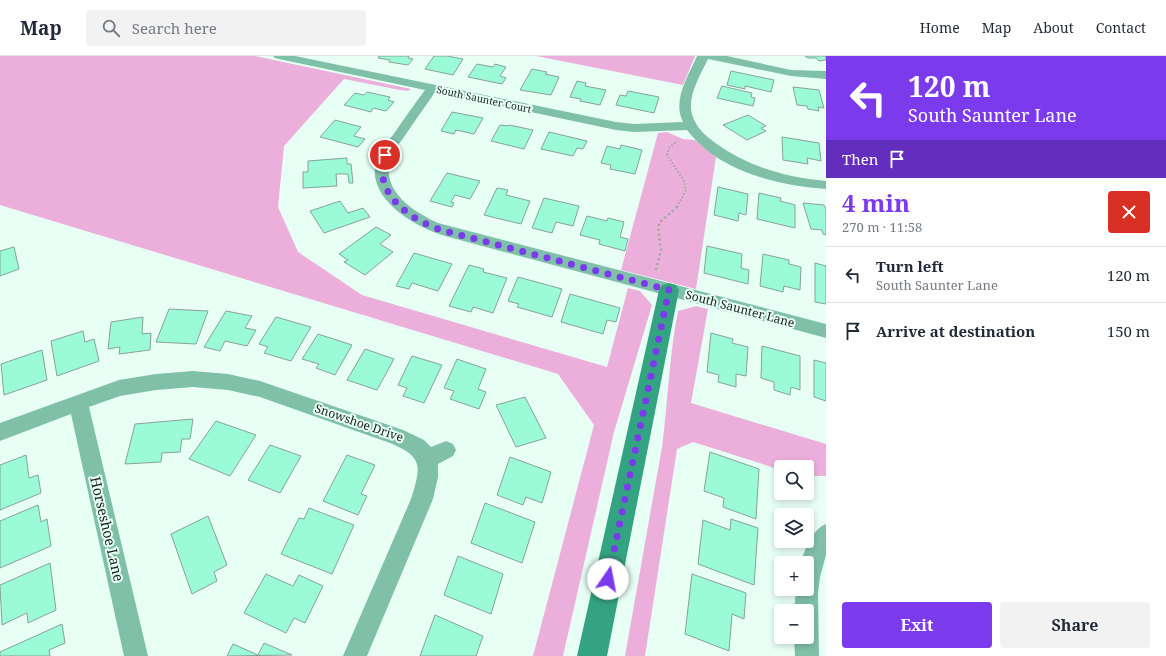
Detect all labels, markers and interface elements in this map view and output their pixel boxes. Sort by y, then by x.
search box [86,10,366,46]
text: Map [20,15,62,41]
icon: search [100,17,122,39]
text: Search here [132,18,217,38]
text: Home [920,18,960,37]
text: Map [982,18,1011,37]
text: About [1033,18,1074,37]
text: Contact [1096,18,1146,37]
text: 120 m [908,67,990,105]
icon: left [842,72,894,124]
street label: South Saunter Court [435,82,533,116]
text: South Saunter Lane [908,103,1077,127]
pin [368,138,402,172]
icon: arrive [374,144,396,166]
icon: arrive [886,148,908,170]
text: Then [842,149,878,169]
text: 4 min [842,186,910,219]
button: close [1108,191,1150,233]
text: 270 m · 11:58 [842,218,922,236]
text: Turn left [876,256,944,276]
icon: left [842,264,864,286]
text: 120 m [1107,265,1150,285]
text: South Saunter Lane [876,276,998,294]
street label: South Saunter Lane [684,286,797,331]
icon: arrive [842,320,864,342]
text: Arrive at destination [876,321,1035,341]
text: 150 m [1107,321,1150,341]
street label: Snowshoe Drive [313,399,406,446]
map controls [774,460,814,644]
button: search [774,460,814,500]
street label: Horseshoe Lane [86,475,129,583]
button: layers [774,508,814,548]
button: + [774,556,814,596]
position arrow [587,558,629,600]
button: Exit [842,602,992,648]
button: Share [1000,602,1150,648]
button: − [774,604,814,644]

